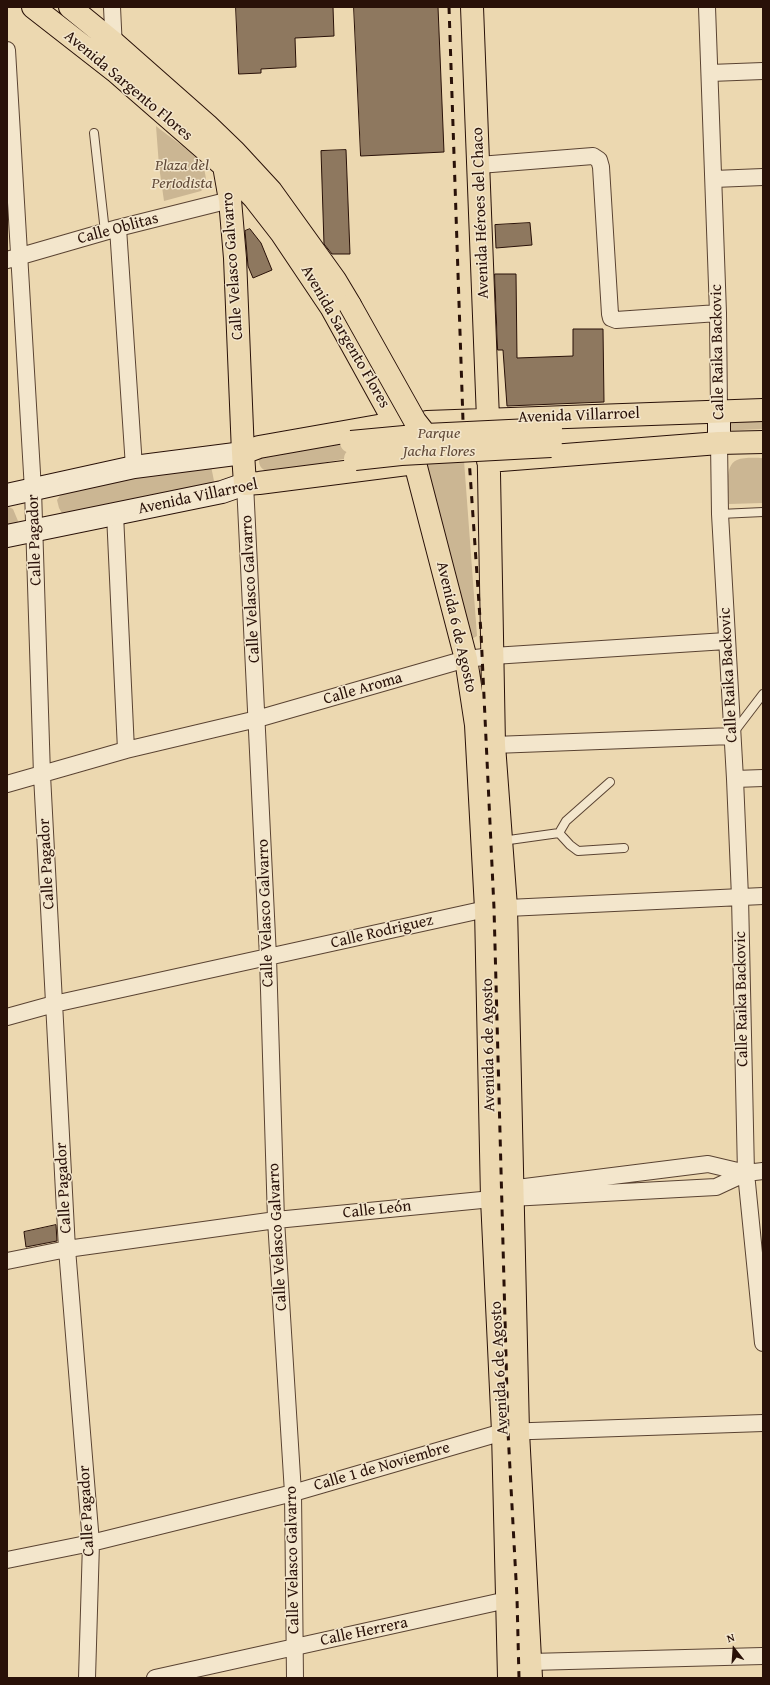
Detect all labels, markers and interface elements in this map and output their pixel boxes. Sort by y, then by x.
street label: Avenida Sargento Flores [60,27,196,145]
street label: Avenida Héroes del Chaco [468,127,494,299]
park label: Plaza del Periodista [151,156,213,194]
street label: Calle Velasco Galvarro [218,191,248,341]
street label: Calle Oblitas [76,209,160,249]
street label: Avenida Sargento Flores [296,262,394,412]
street label: Calle Raika Backovic [707,284,729,420]
street label: Avenida Villarroel [518,404,640,428]
park label: Parque Jacha Flores [403,424,475,462]
street label: Avenida Villarroel [136,475,260,519]
street label: Calle Pagador [24,494,46,586]
street label: Calle Velasco Galvarro [238,514,264,664]
street label: Avenida 6 de Agosto [432,560,480,694]
street label: Calle Raika Backovic [716,607,742,743]
street label: Calle Aroma [321,669,405,709]
street label: Calle Pagador [35,818,59,910]
street label: Calle Velasco Galvarro [254,839,278,987]
street label: Calle Rodriguez [329,911,435,953]
street label: Calle Raika Backovic [731,931,753,1067]
street label: Avenida 6 de Agosto [478,978,500,1112]
street label: Calle Pagador [52,1142,76,1234]
street label: Calle Velasco Galvarro [265,1162,291,1312]
street label: Calle León [342,1197,412,1223]
street label: Avenida 6 de Agosto [487,1301,513,1435]
street label: Calle 1 de Noviembre [312,1438,452,1496]
street label: Calle Pagador [75,1465,99,1557]
street label: Calle Velasco Galvarro [282,1486,304,1634]
street label: Calle Herrera [319,1613,409,1651]
north arrow [714,1629,754,1669]
text: N [725,1629,736,1646]

